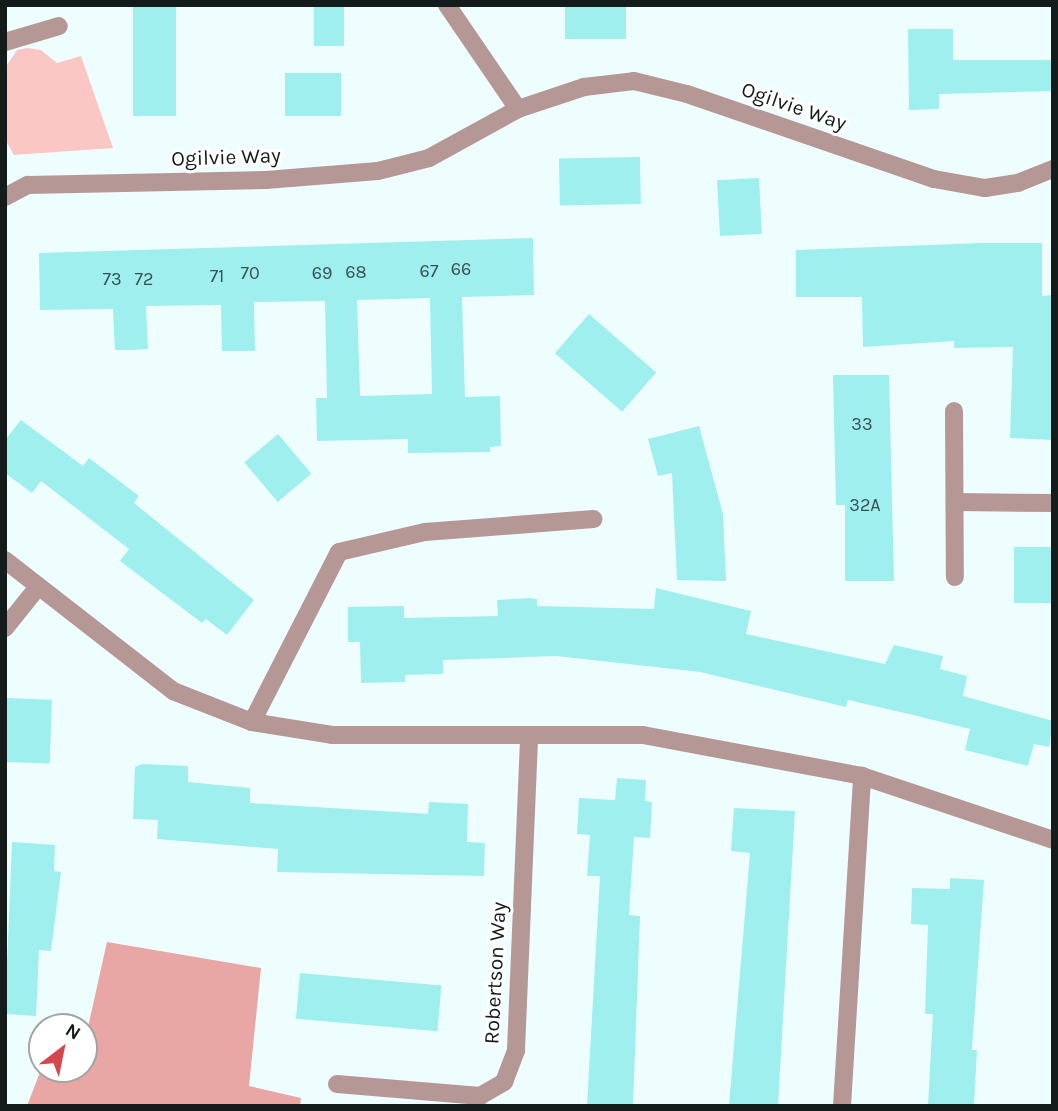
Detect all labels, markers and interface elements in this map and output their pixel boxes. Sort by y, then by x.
street label: Ogilvie Way [738,76,850,136]
street label: Ogilvie Way [171,142,281,172]
house number: 66 [451,258,471,280]
house number: 67 [420,260,438,282]
house number: 68 [345,261,367,283]
house number: 70 [240,262,260,284]
house number: 69 [312,262,332,284]
house number: 71 [210,265,224,287]
house number: 73 [102,268,122,290]
house number: 72 [135,268,153,290]
house number: 33 [851,413,873,435]
house number: 32A [849,494,881,516]
street label: Robertson Way [479,901,511,1045]
north arrow [28,1013,98,1083]
text: N [61,1019,85,1045]

